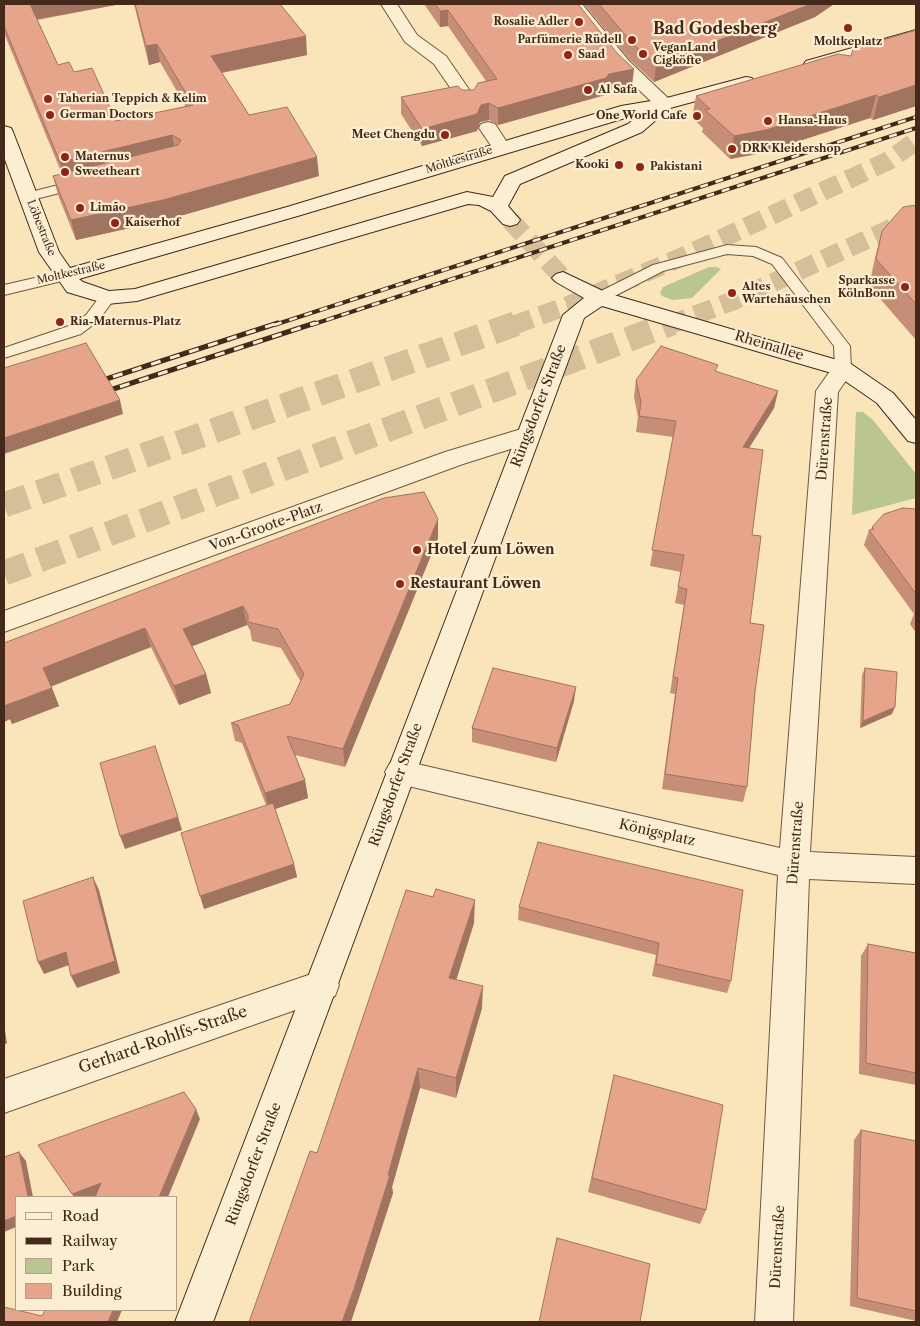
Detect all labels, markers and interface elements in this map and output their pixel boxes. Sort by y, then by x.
place label: Rosalie Adler [494,15,569,29]
marker: Rosalie Adler [573,16,585,28]
district label: Bad Godesberg [653,19,777,39]
marker: Moltkeplatz [842,22,854,34]
place label: Parfümerie Rüdell [517,33,622,47]
marker: Parfümerie Rüdell [626,34,638,46]
place label: Moltkeplatz [814,35,882,49]
place label: VeganLand Cigköfte [653,41,716,67]
place label: Saad [578,48,605,62]
marker: VeganLand Cigköfte [637,48,649,60]
marker: Saad [562,49,574,61]
place label: Al Safa [598,83,637,97]
marker: Al Safa [582,84,594,96]
place label: Taherian Teppich & Kelim [58,92,207,106]
marker: Taherian Teppich & Kelim [42,93,54,105]
place label: German Doctors [60,108,153,122]
marker: German Doctors [44,109,56,121]
place label: One World Cafe [596,109,687,123]
marker: One World Cafe [691,110,703,122]
place label: Hansa-Haus [778,114,847,128]
marker: Hansa-Haus [762,115,774,127]
place label: Meet Chengdu [352,128,435,142]
marker: Meet Chengdu [439,129,451,141]
place label: DRK Kleidershop [742,142,841,156]
marker: DRK Kleidershop [726,143,738,155]
street label: Moltkestraße [424,144,494,176]
place label: Maternus [75,150,129,164]
marker: Maternus [59,151,71,163]
place label: Kooki [575,158,609,172]
marker: Kooki [613,159,625,171]
place label: Pakistani [650,160,702,174]
marker: Pakistani [634,161,646,173]
place label: Sweetheart [75,165,140,179]
marker: Sweetheart [59,166,71,178]
street label: Löbestraße [24,198,58,258]
place label: Limão [90,201,126,215]
marker: Limão [74,202,86,214]
place label: Kaiserhof [125,216,180,230]
marker: Kaiserhof [109,217,121,229]
street label: Moltkestraße [36,259,106,287]
place label: Sparkasse KölnBonn [838,274,895,300]
place label: Altes Wartehäuschen [742,280,831,306]
marker: Sparkasse KölnBonn [899,281,911,293]
marker: Altes Wartehäuschen [726,287,738,299]
place label: Ria-Maternus-Platz [70,315,181,329]
marker: Ria-Maternus-Platz [54,316,66,328]
street label: Rheinallee [732,328,806,364]
street label: Rüngsdorfer Straße [508,342,570,470]
street label: Dürenstraße [814,397,836,481]
street label: Von-Groote-Platz [207,499,325,555]
place label: Hotel zum Löwen [427,542,555,558]
marker: Hotel zum Löwen [411,544,423,556]
place label: Restaurant Löwen [410,576,541,592]
marker: Restaurant Löwen [394,578,406,590]
street label: Rüngsdorfer Straße [366,721,426,849]
street label: Dürenstraße [785,801,807,885]
street label: Königsplatz [617,816,697,850]
street label: Gerhard-Rohlfs-Straße [76,1002,250,1078]
street label: Rüngsdorfer Straße [223,1100,285,1228]
legend [15,1196,178,1311]
street label: Dürenstraße [767,1205,789,1289]
text: Road [62,1206,99,1225]
text: Railway [62,1231,118,1250]
text: Park [62,1256,95,1275]
text: Building [62,1281,122,1300]

